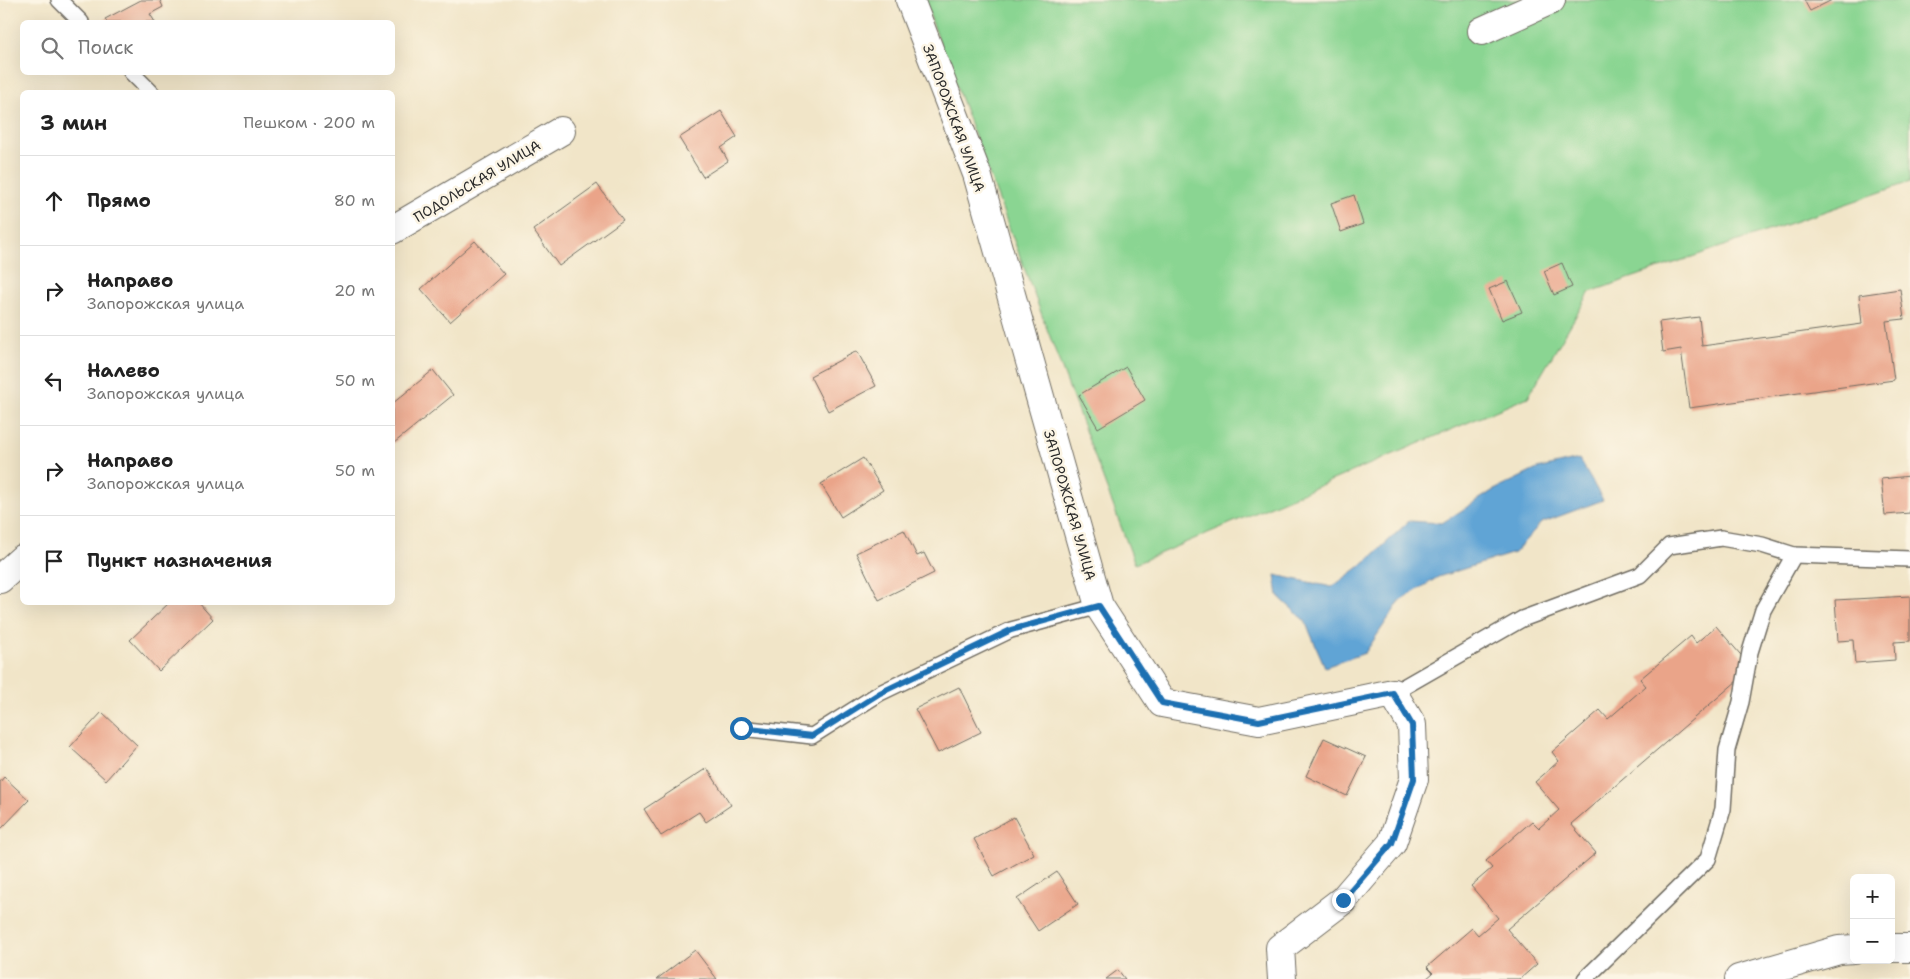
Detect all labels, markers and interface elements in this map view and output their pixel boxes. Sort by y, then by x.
search box [20,20,395,75]
icon: search [38,34,66,62]
text: Поиск [78,35,133,60]
street label: ЗАПОРОЖСКАЯ УЛИЦА [919,42,989,194]
text: 3 мин [40,109,107,137]
text: Пешком · 200 m [244,112,375,133]
street label: ПОДОЛЬСКАЯ УЛИЦА [410,136,544,226]
icon: ahead [40,187,68,215]
text: Прямо [87,188,151,213]
text: 80 m [334,190,375,211]
text: Направо [87,268,173,293]
icon: right [40,277,68,305]
text: 20 m [334,280,375,301]
text: Запорожская улица [87,293,244,314]
text: Налево [87,358,160,383]
icon: left [40,367,68,395]
text: 50 m [335,370,375,391]
text: Запорожская улица [87,383,244,404]
street label: ЗАПОРОЖСКАЯ УЛИЦА [1040,428,1100,582]
text: Направо [87,448,173,473]
icon: right [40,457,68,485]
text: 50 m [335,460,375,481]
text: Запорожская улица [87,473,244,494]
icon: arrive [40,547,68,575]
text: Пункт назначения [87,548,272,573]
route start [730,717,753,740]
map controls [1850,874,1895,964]
button: + [1850,874,1895,919]
route end [1332,889,1355,912]
button: − [1850,919,1895,964]

